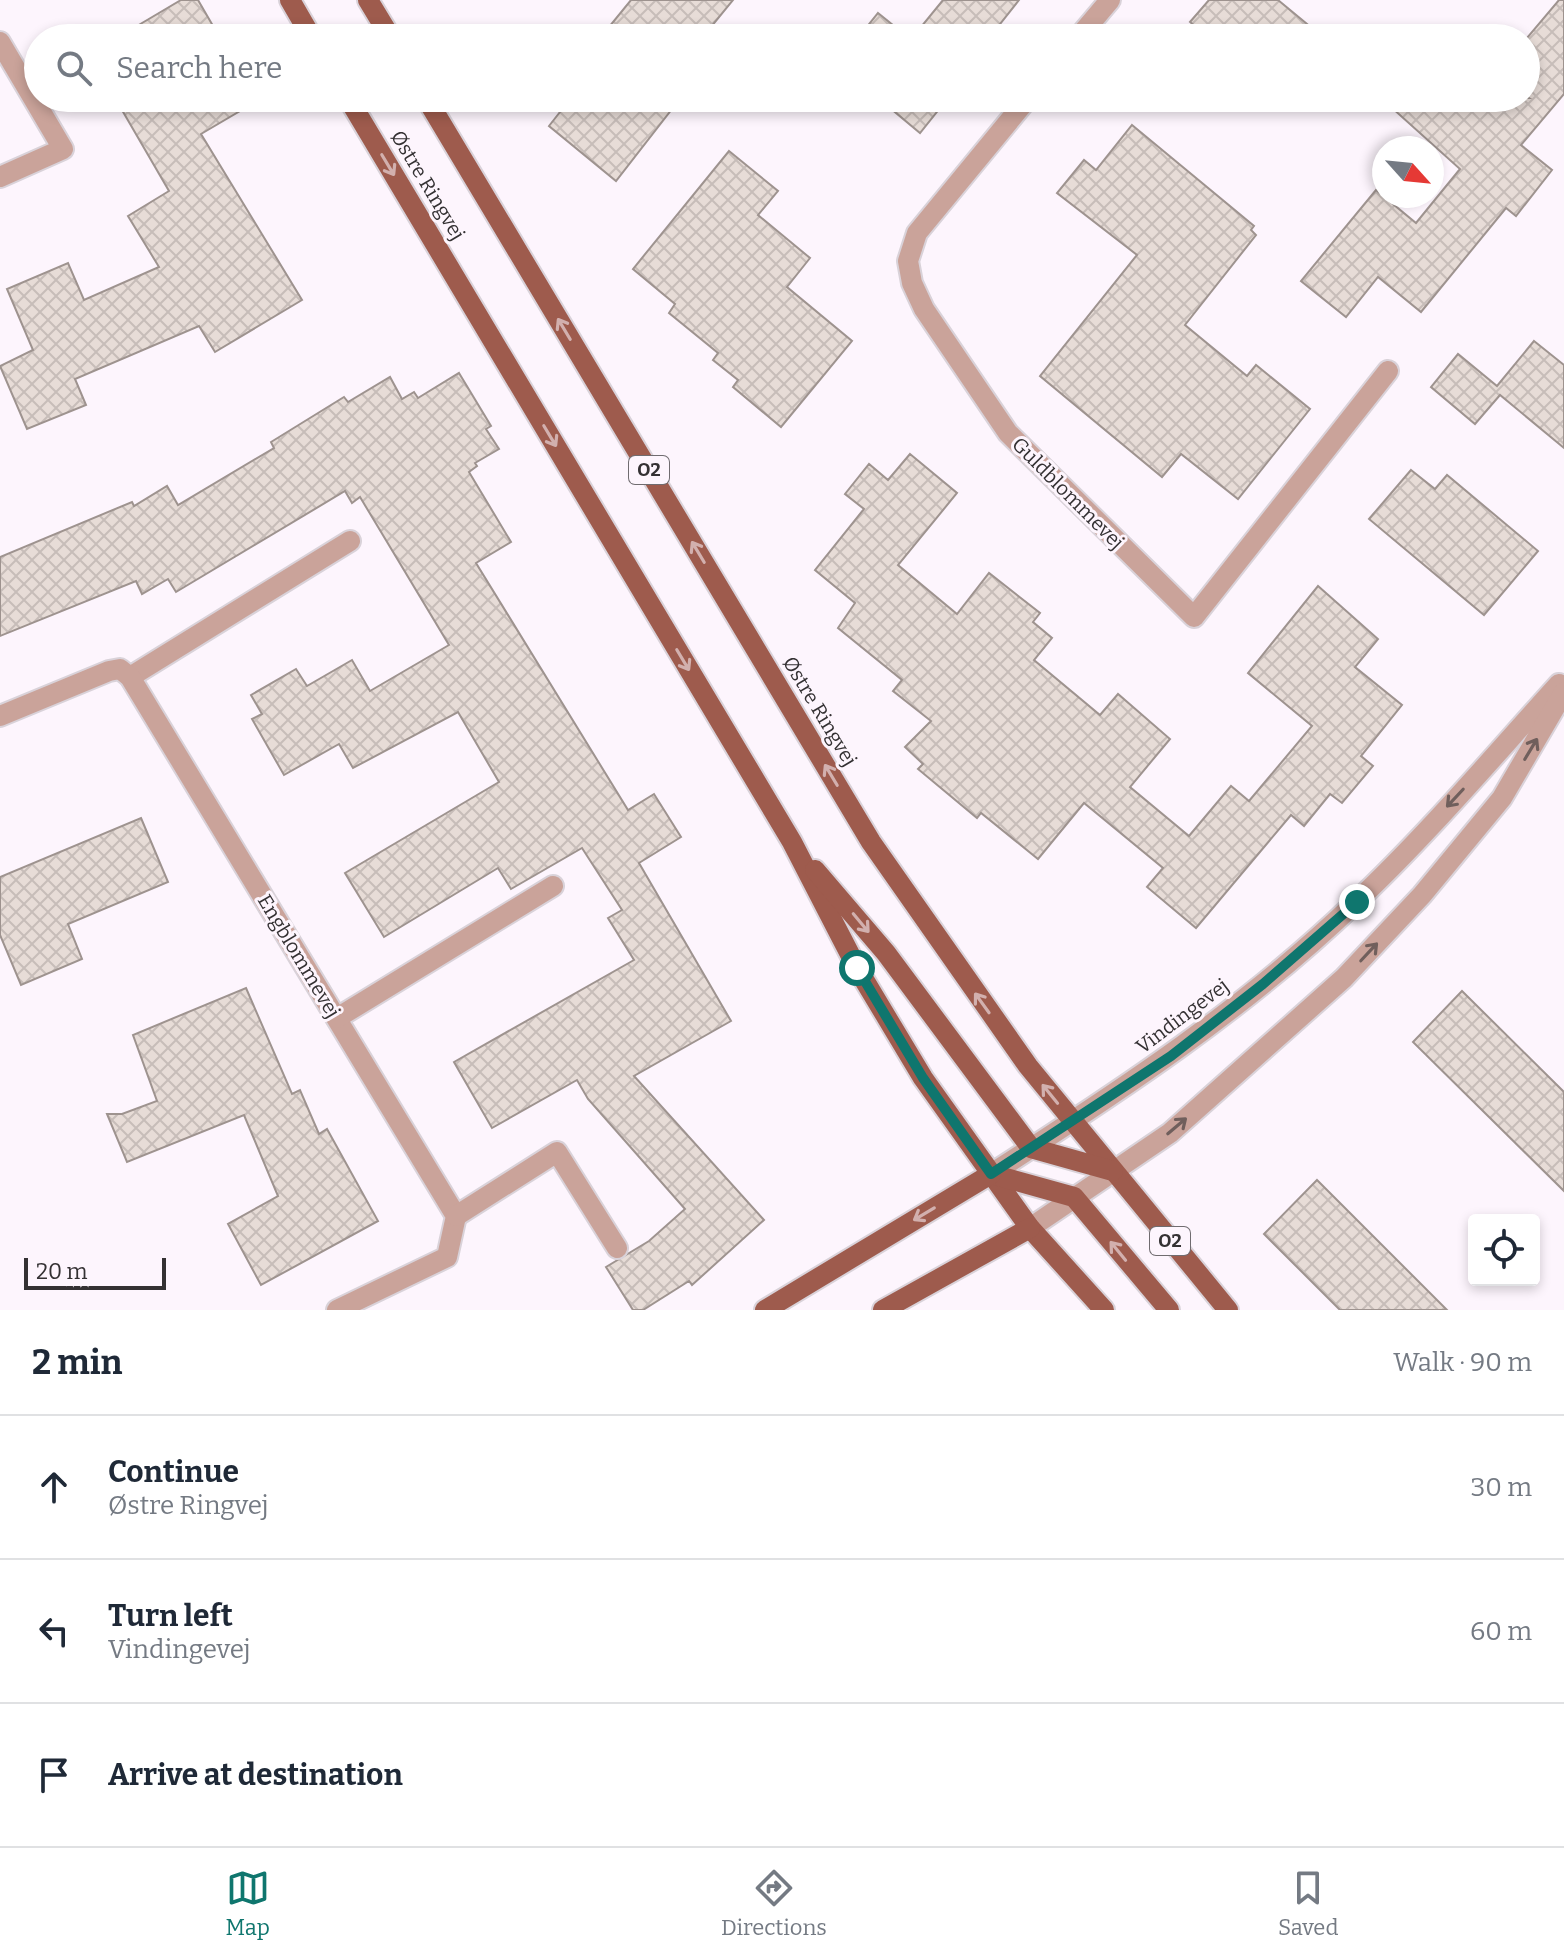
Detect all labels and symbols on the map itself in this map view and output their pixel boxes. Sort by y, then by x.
street label: Østre Ringvej [385,126,470,245]
north arrow [1372,136,1444,208]
one-way arrow [380,153,396,176]
one-way arrow [556,318,572,341]
one-way arrow [542,424,558,447]
street label: Guldblommevej [1006,432,1129,555]
road number: O2 [629,456,669,484]
one-way arrow [689,541,705,564]
one-way arrow [675,648,691,671]
street label: Østre Ringvej [777,652,862,771]
one-way arrow [1523,738,1539,761]
one-way arrow [823,764,839,787]
one-way arrow [1445,788,1464,808]
route end [1339,884,1375,920]
street label: Engblommevej [252,890,345,1023]
one-way arrow [852,912,870,933]
one-way arrow [1360,942,1378,962]
route start [839,950,875,986]
street label: Vindingevej [1131,973,1234,1059]
one-way arrow [974,992,990,1014]
one-way arrow [1042,1084,1059,1105]
one-way arrow [1166,1117,1187,1135]
one-way arrow [913,1206,936,1222]
road number: O2 [1150,1227,1190,1255]
one-way arrow [1109,1241,1127,1262]
scale bar [24,1254,166,1290]

